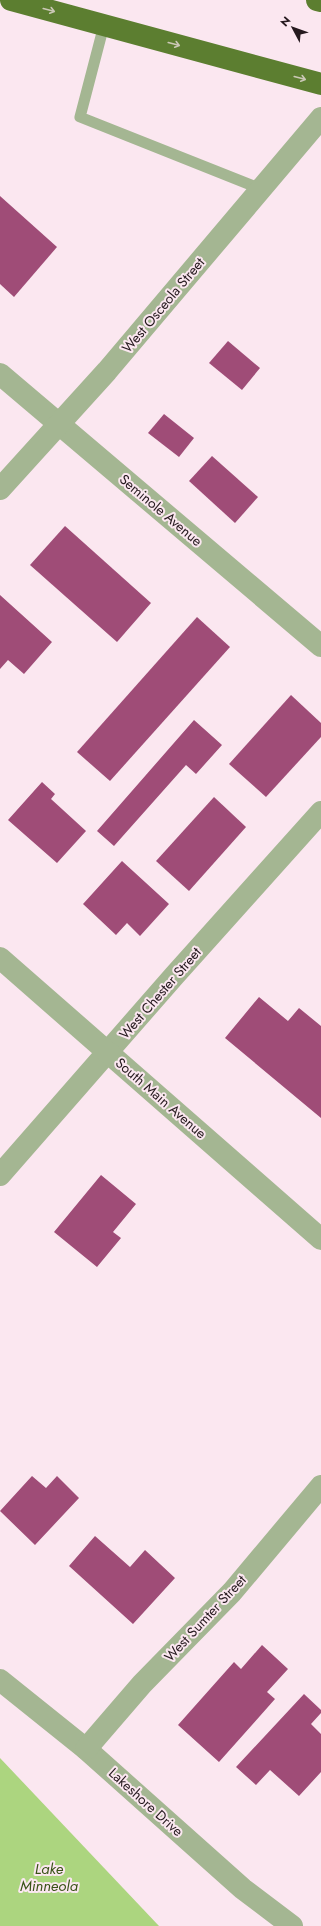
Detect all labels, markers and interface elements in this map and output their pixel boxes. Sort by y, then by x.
one-way arrow [42,7,55,14]
north arrow [273,8,313,48]
text: N [277,13,294,30]
one-way arrow [167,41,180,48]
one-way arrow [293,75,306,82]
street label: West Osceola Street [117,253,209,357]
street label: Seminole Avenue [115,469,207,551]
street label: West Chester Street [114,942,206,1043]
street label: South Main Avenue [111,1053,211,1143]
street label: West Sumter Street [159,1570,251,1666]
street label: Lakeshore Drive [104,1763,188,1841]
water label: Lake Minneola [20,1858,79,1897]

